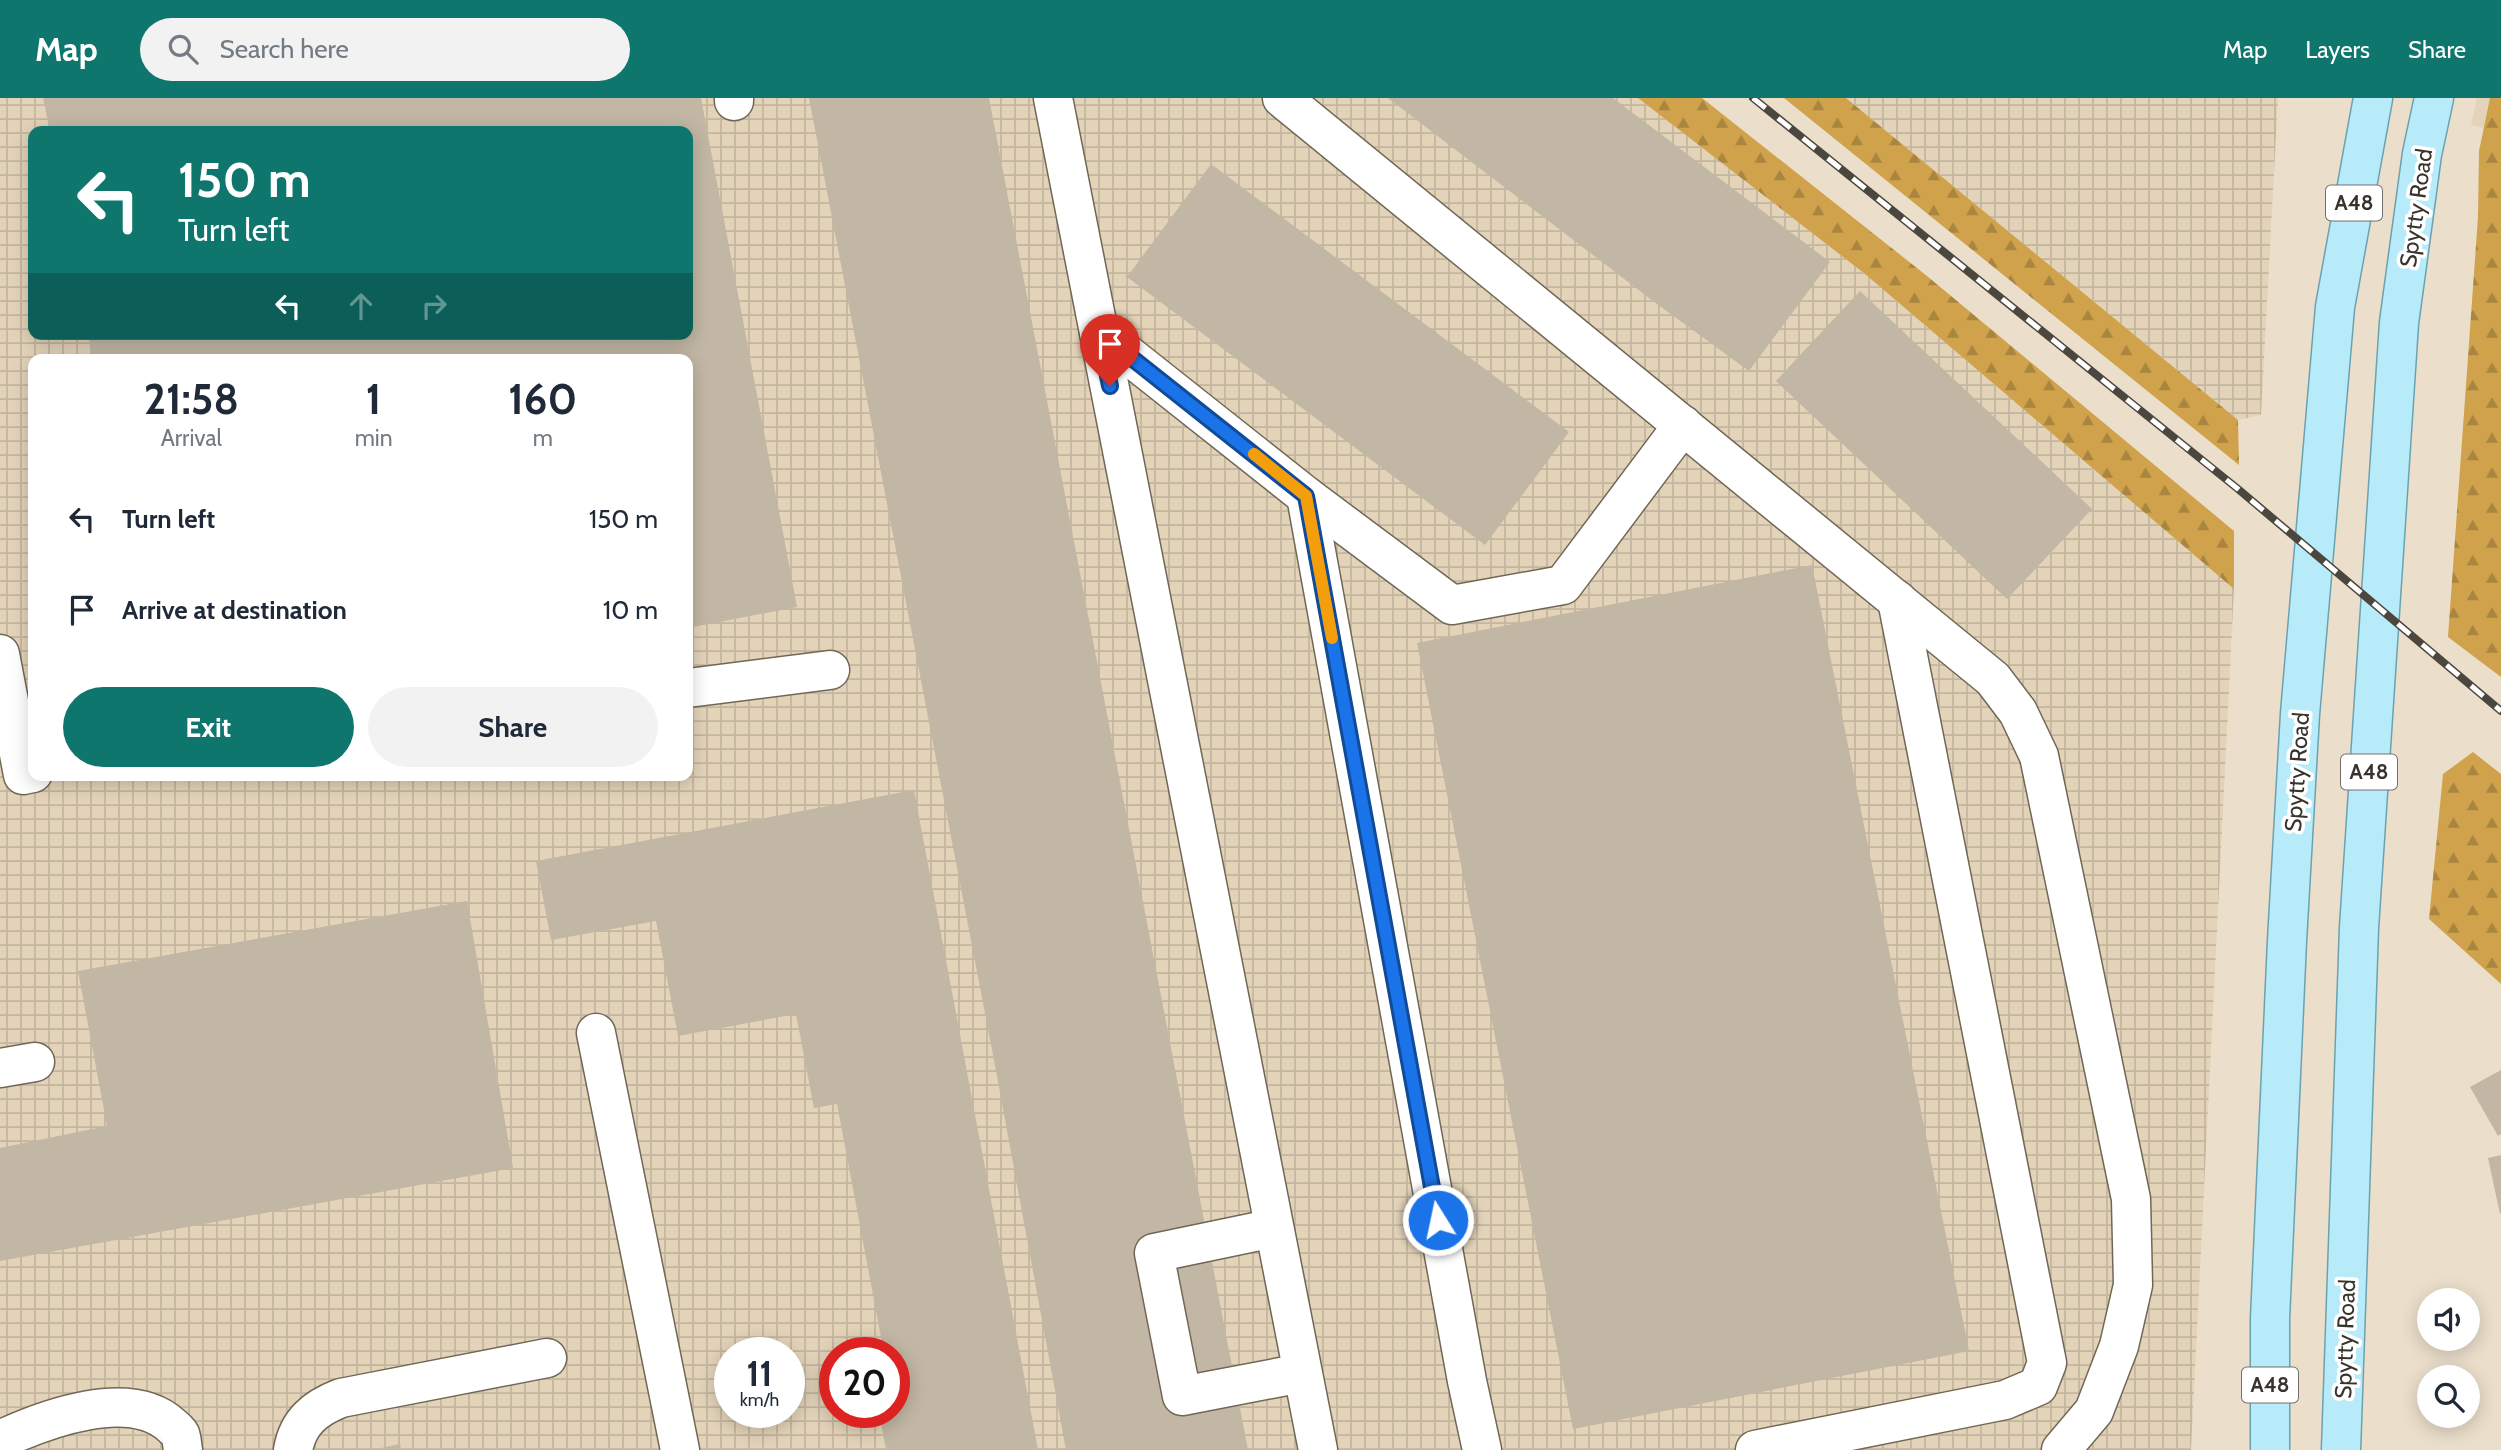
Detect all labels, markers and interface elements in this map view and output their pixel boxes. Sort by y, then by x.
search box [140,18,630,81]
text: Map [35,29,98,69]
icon: search [164,30,202,68]
text: Search here [220,33,349,65]
text: Map [2223,35,2267,64]
text: Layers [2305,35,2370,64]
text: Share [2408,35,2466,64]
street label: Spytty Road [2394,147,2438,269]
text: 150 m [178,150,311,209]
icon: left [63,154,154,245]
road number: A48 [2326,186,2382,220]
text: Turn left [178,210,289,249]
icon: left [269,287,307,325]
icon: ahead [342,287,380,325]
icon: right [415,287,453,325]
pin [1080,314,1140,386]
icon: arrive [1091,325,1129,363]
text: 21:58 [144,373,239,425]
text: 1 [366,373,381,425]
text: 160 [508,373,577,425]
text: Arrival [161,424,222,452]
text: min [355,424,393,452]
text: m [533,424,553,452]
icon: left [63,500,101,538]
text: Turn left [122,503,215,535]
text: 150 m [589,503,658,535]
icon: arrive [63,591,101,629]
text: Arrive at destination [122,594,347,626]
text: 10 m [603,594,658,626]
button: Exit [63,687,354,767]
button: Share [368,687,658,767]
street label: Spytty Road [2279,711,2315,833]
road number: A48 [2341,754,2397,790]
position arrow [1401,1183,1475,1257]
street label: Spytty Road [2329,1279,2361,1399]
map controls [2417,1288,2480,1428]
button: sound [2417,1288,2480,1351]
speed limit sign: 20 [819,1337,910,1428]
text: 11 [747,1352,772,1395]
button: search [2417,1365,2480,1428]
road number: A48 [2242,1368,2298,1402]
text: km/h [740,1389,779,1411]

